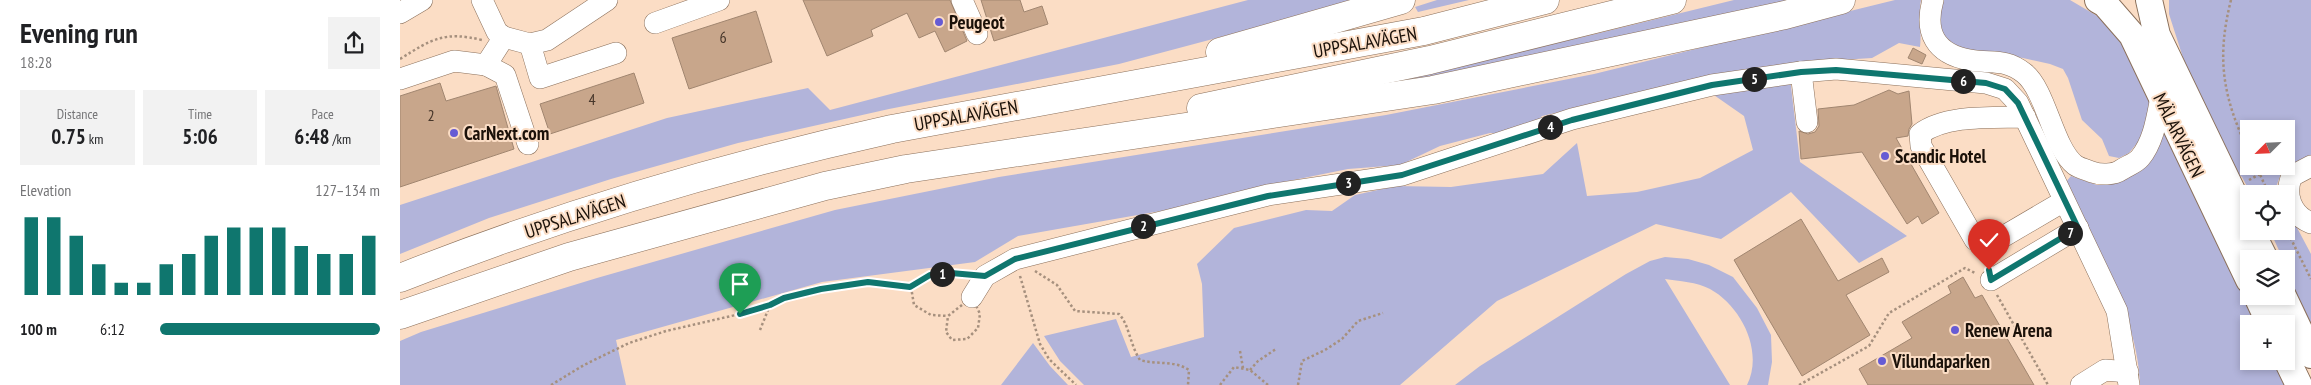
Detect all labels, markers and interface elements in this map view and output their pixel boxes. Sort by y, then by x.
place label: Peugeot [949,10,1005,34]
text: Evening run [20,14,138,51]
marker: Peugeot [933,16,945,28]
button: share [328,17,380,69]
street label: UPPSALAVÄGEN [1311,21,1419,63]
house number: 6 [719,27,727,47]
text: 18:28 [20,52,52,72]
pin: 5 [1742,66,1766,92]
pin: 6 [1950,68,1976,94]
text: 5 [1751,70,1758,88]
text: 6 [1960,72,1967,90]
house number: 4 [588,89,596,109]
street label: MÄLARVÄGEN [2148,89,2210,181]
street label: UPPSALAVÄGEN [912,94,1020,136]
text: Distance [57,105,98,123]
text: Time [188,105,212,123]
text: Pace [312,105,334,123]
house number: 2 [427,105,435,125]
pin: 4 [1538,114,1562,140]
text: 4 [1547,118,1554,136]
north arrow [2240,120,2295,175]
map controls [2240,120,2295,370]
place label: CarNext.com [464,121,549,145]
text: 0.75 [51,123,86,150]
text: 5:06 [182,123,218,150]
text: 6:48 [294,123,330,150]
marker: CarNext.com [448,127,460,139]
text: km [86,130,103,148]
text: /km [330,130,351,148]
place label: Scandic Hotel [1895,144,1987,168]
marker: Scandic Hotel [1879,150,1891,162]
pin: 3 [1336,170,1360,196]
text: 3 [1345,174,1352,192]
text: Elevation [20,180,71,200]
text: 127–134 m [315,180,380,200]
button: locate [2240,185,2295,240]
street label: UPPSALAVÄGEN [521,188,629,244]
pin: 2 [1130,214,1156,238]
text: 2 [1140,217,1147,235]
pin [1968,219,2010,270]
pin: 7 [2058,220,2082,246]
text: 7 [2067,224,2074,242]
icon: check [1975,226,2003,254]
button: layers [2240,250,2295,305]
pin: 1 [930,262,954,286]
pin [719,263,761,314]
text: 1 [939,265,946,283]
icon: arrive [726,270,754,298]
button: + [2240,315,2295,370]
place label: Renew Arena [1965,318,2053,342]
text: 100 m [20,319,57,339]
text: 6:12 [100,319,125,339]
marker: Renew Arena [1949,324,1961,336]
place label: Vilundaparken [1891,349,1990,373]
marker: Vilundaparken [1876,355,1888,367]

